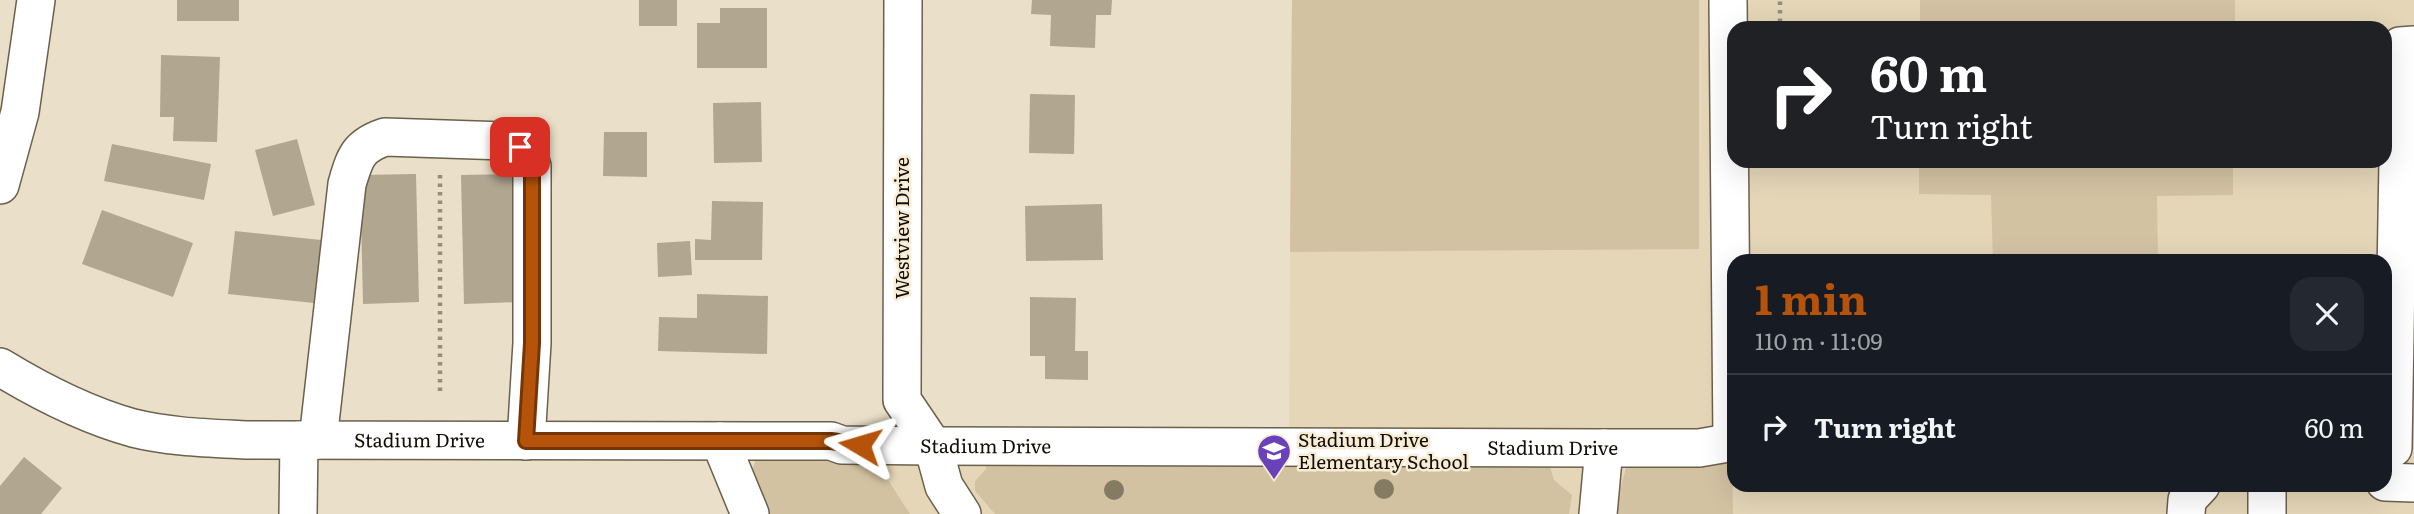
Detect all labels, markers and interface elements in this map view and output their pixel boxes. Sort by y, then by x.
text: 60 m [1870,34,1987,107]
icon: right [1755,49,1846,140]
text: Turn right [1870,101,2032,149]
pin [490,117,550,177]
icon: arrive [501,128,539,166]
street label: Westview Drive [887,157,915,299]
text: 1 min [1755,266,1867,328]
button: close [2290,277,2364,351]
text: 110 m · 11:09 [1755,323,1883,357]
text: Turn right [1814,407,1956,446]
text: 60 m [2305,407,2364,446]
position arrow [823,408,897,482]
icon: right [1755,408,1793,446]
street label: Stadium Drive [354,425,485,453]
place label: Stadium Drive Elementary School [1298,425,1469,475]
street label: Stadium Drive [920,431,1051,459]
school or university icon: Stadium Drive Elementary School [1255,432,1293,481]
street label: Stadium Drive [1487,433,1618,461]

